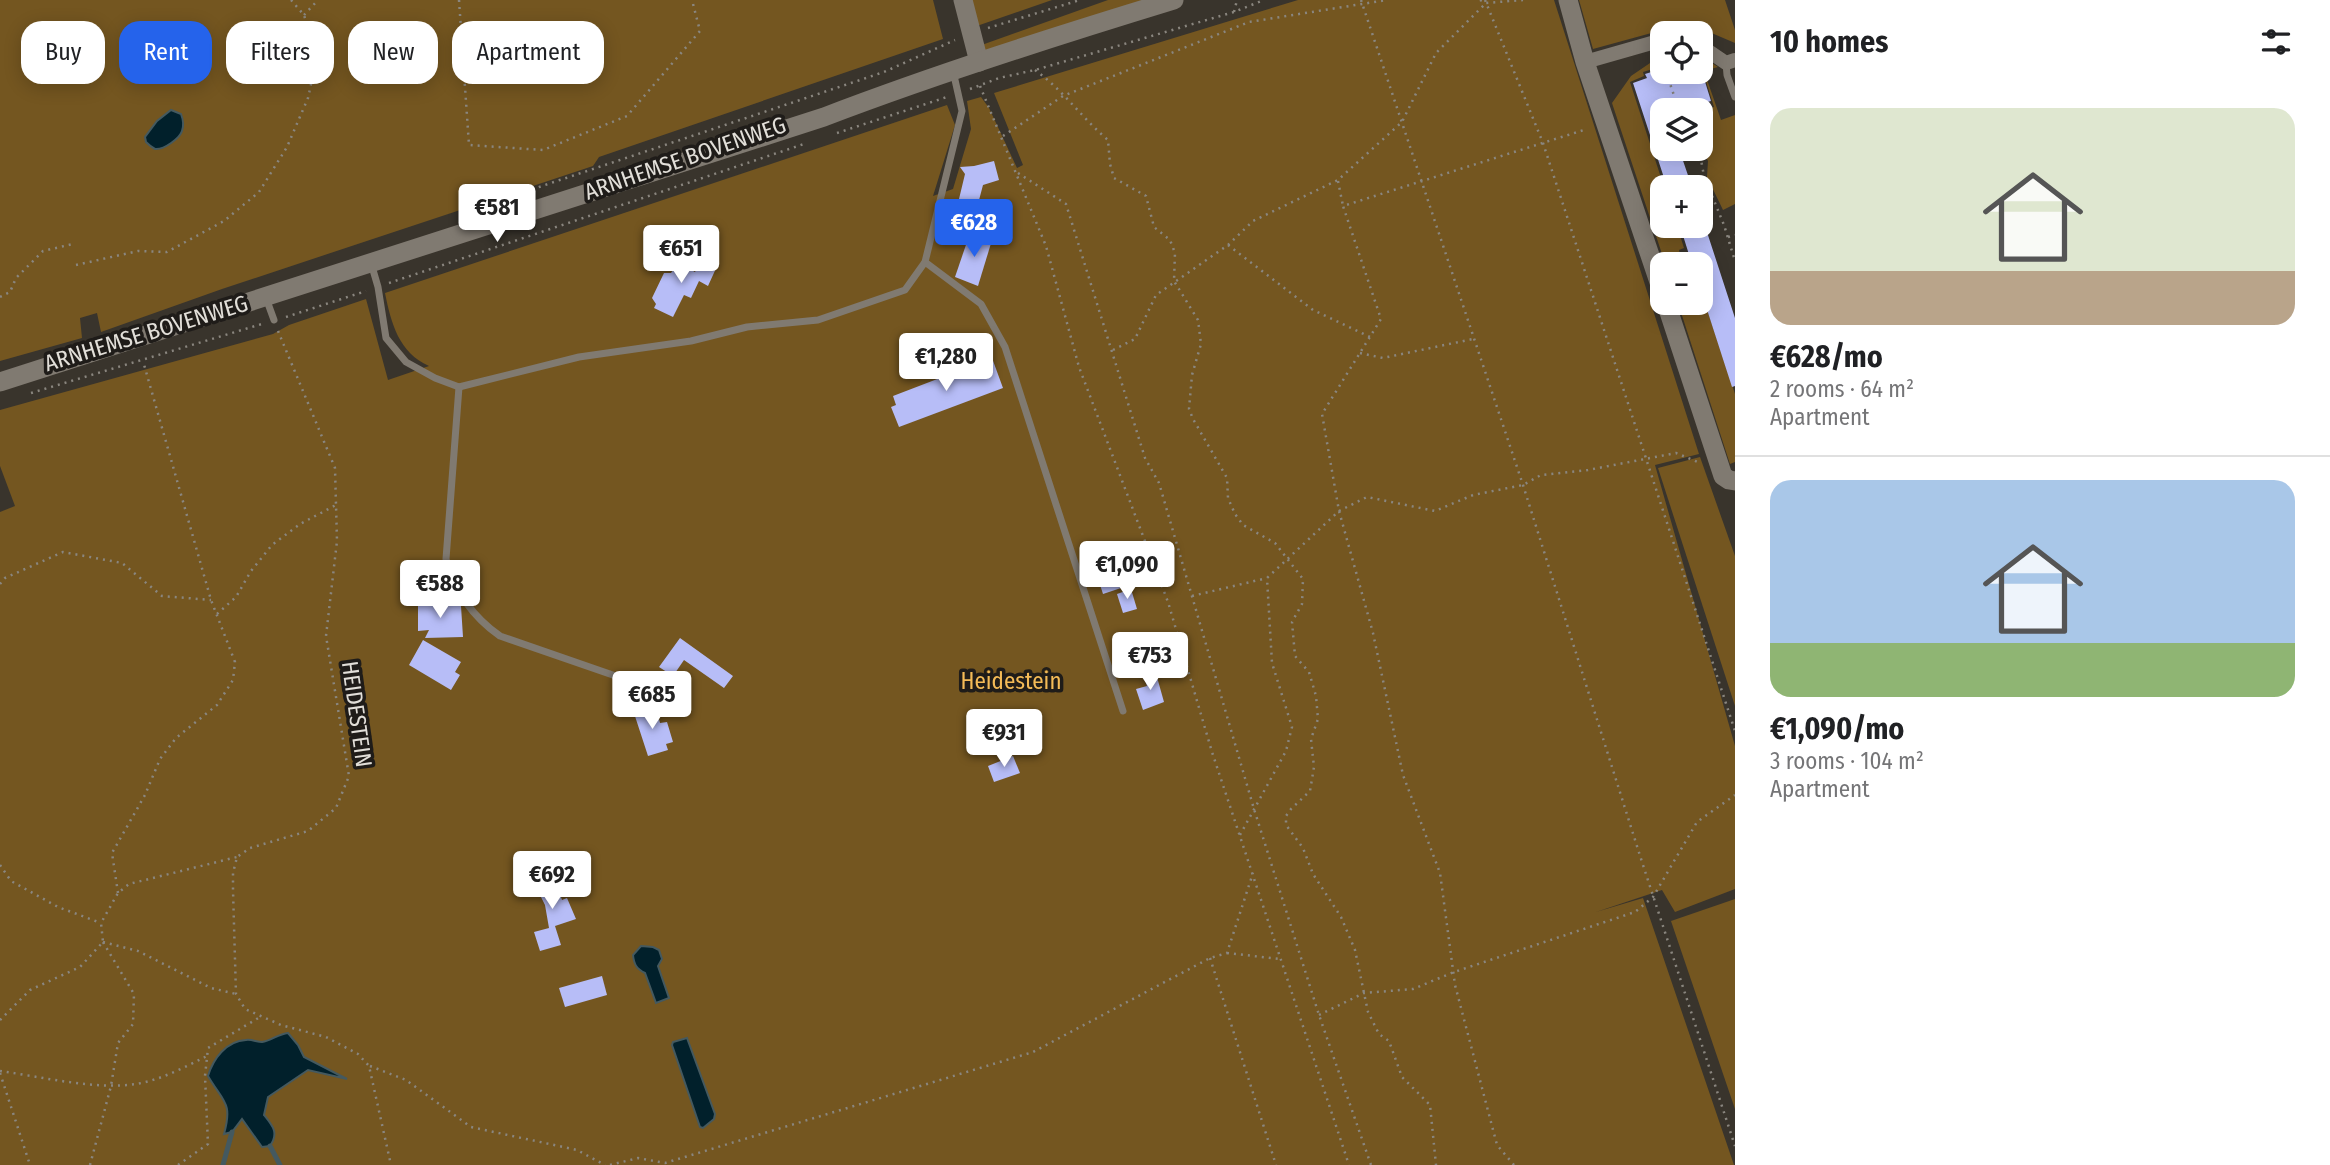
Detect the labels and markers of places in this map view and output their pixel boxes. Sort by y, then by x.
pin: €581 [456,184,538,244]
pin: €628 [933,200,1015,259]
pin: €651 [640,226,722,285]
pin: €1,280 [889,334,1003,393]
pin: €1,090 [1070,542,1184,601]
pin: €588 [399,560,481,620]
pin: €753 [1109,632,1191,692]
pin: €685 [611,672,693,731]
pin: €931 [963,710,1045,769]
pin: €692 [511,852,593,911]

